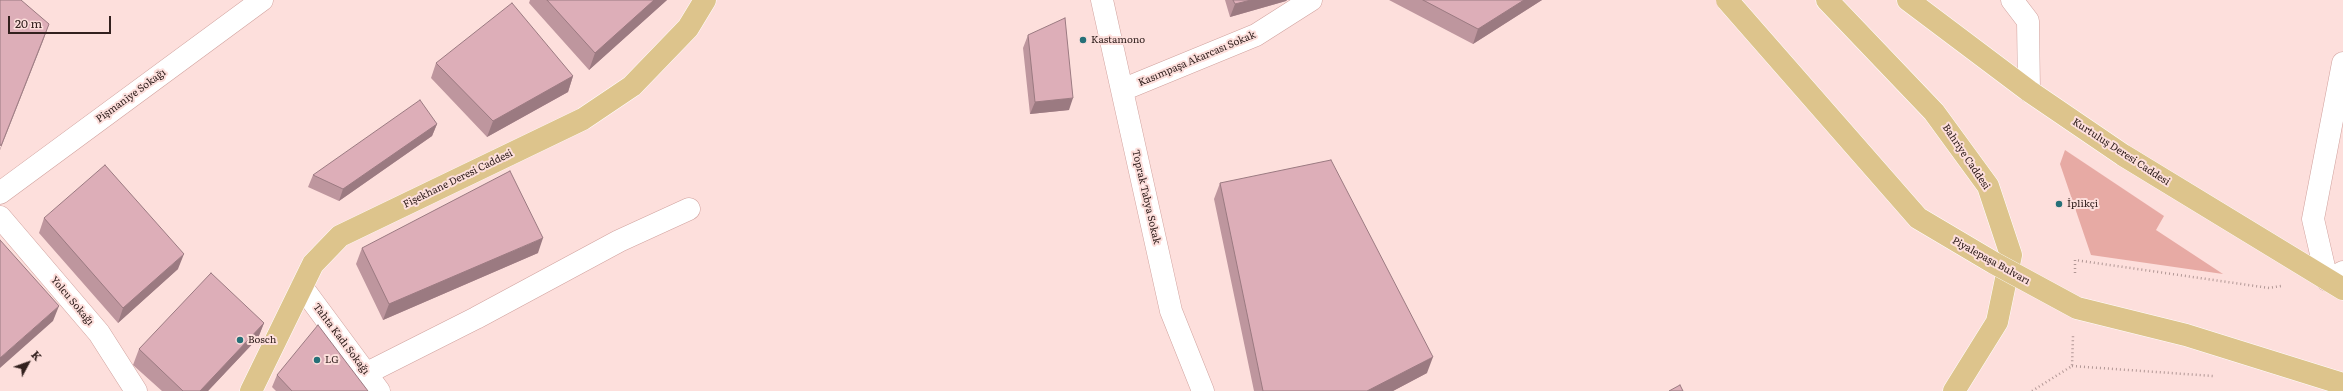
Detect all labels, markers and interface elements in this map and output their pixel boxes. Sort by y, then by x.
scale bar [10,8,113,34]
text: 20 m [15,14,42,32]
street label: Kasımpaşa Akarcası Sokak [1137,29,1257,89]
place label: Kastamono [1091,34,1145,46]
marker: Kastamono [1078,35,1088,45]
street label: Pişmaniye Sokağı [94,67,168,125]
street label: Kurtuluş Deresi Caddesi [2070,116,2172,188]
street label: Bahriye Caddesi [1940,122,1992,192]
street label: Fişekhane Deresi Caddesi [401,147,515,211]
street label: Toprak Tabya Sokak [1129,149,1163,245]
place label: İplikçi [2067,198,2098,210]
marker: İplikçi [2054,199,2064,209]
street label: Piyalepaşa Bulvarı [1950,235,2032,287]
street label: Yolcu Sokağı [48,274,96,328]
street label: Tahta Kadı Sokağı [310,301,372,377]
place label: Bosch [248,334,276,346]
marker: Bosch [235,335,245,345]
north arrow [8,343,48,383]
text: K [28,347,46,364]
place label: LG [325,354,339,366]
marker: LG [312,355,322,365]

